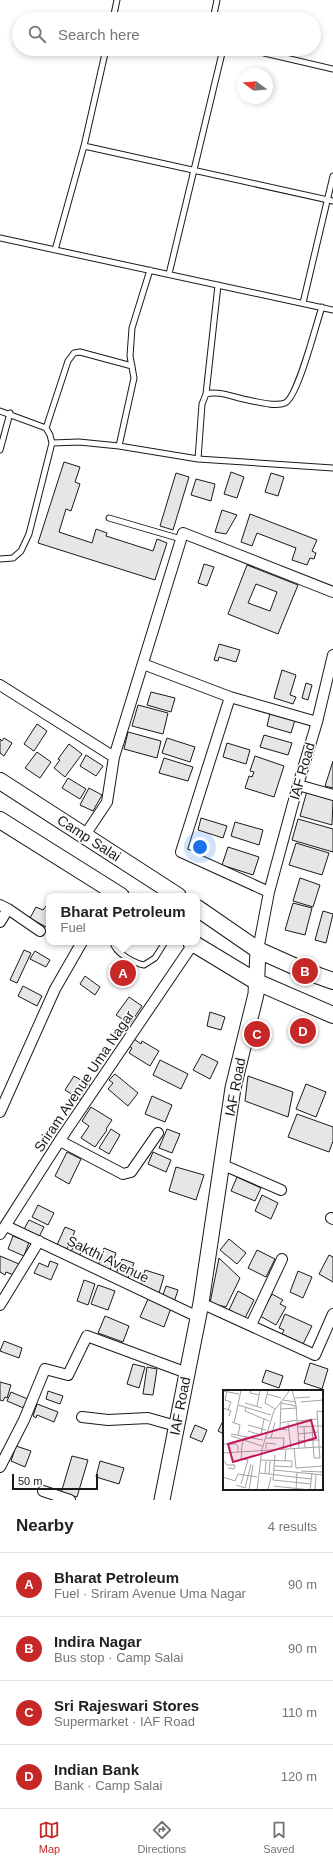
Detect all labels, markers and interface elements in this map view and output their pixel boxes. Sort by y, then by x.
search box [12,12,321,56]
icon: search [26,23,48,45]
text: Search here [58,26,140,43]
north arrow [237,68,273,104]
street label: IAF Road [286,740,318,802]
street label: Camp Salai [54,812,124,864]
your location [190,837,210,857]
popup [46,893,200,945]
text: Bharat Petroleum [60,903,186,920]
text: Fuel [60,920,86,935]
pin: B [292,956,318,986]
pin: A [110,958,136,988]
street label: Sriram Avenue Uma Nagar [31,1007,138,1155]
pin: D [290,1016,316,1046]
pin: C [244,1019,270,1049]
street label: IAF Road [222,1056,248,1118]
street label: Sakthi Avenue [64,1232,152,1286]
street label: IAF Road [167,1375,193,1437]
inset map [223,1390,323,1490]
scale bar [12,1472,98,1491]
text: 50 m [18,1475,42,1487]
text: Nearby [16,1516,74,1535]
text: 4 results [268,1519,317,1534]
text: Bharat Petroleum [54,1569,179,1586]
text: A [24,1577,34,1592]
text: 90 m [288,1577,317,1592]
text: Fuel · Sriram Avenue Uma Nagar [54,1586,246,1601]
text: Indira Nagar [54,1633,142,1650]
text: B [24,1641,34,1656]
text: 90 m [288,1641,317,1656]
text: Bus stop · Camp Salai [54,1650,183,1665]
text: Sri Rajeswari Stores [54,1697,199,1714]
text: C [24,1705,34,1720]
text: 110 m [282,1705,317,1720]
text: Supermarket · IAF Road [54,1714,195,1729]
text: Indian Bank [54,1761,139,1778]
text: D [24,1769,34,1784]
text: 120 m [281,1769,317,1784]
text: Bank · Camp Salai [54,1778,162,1793]
tab: Map [38,1819,60,1855]
tab: Directions [137,1819,186,1855]
tab: Saved [263,1819,294,1855]

